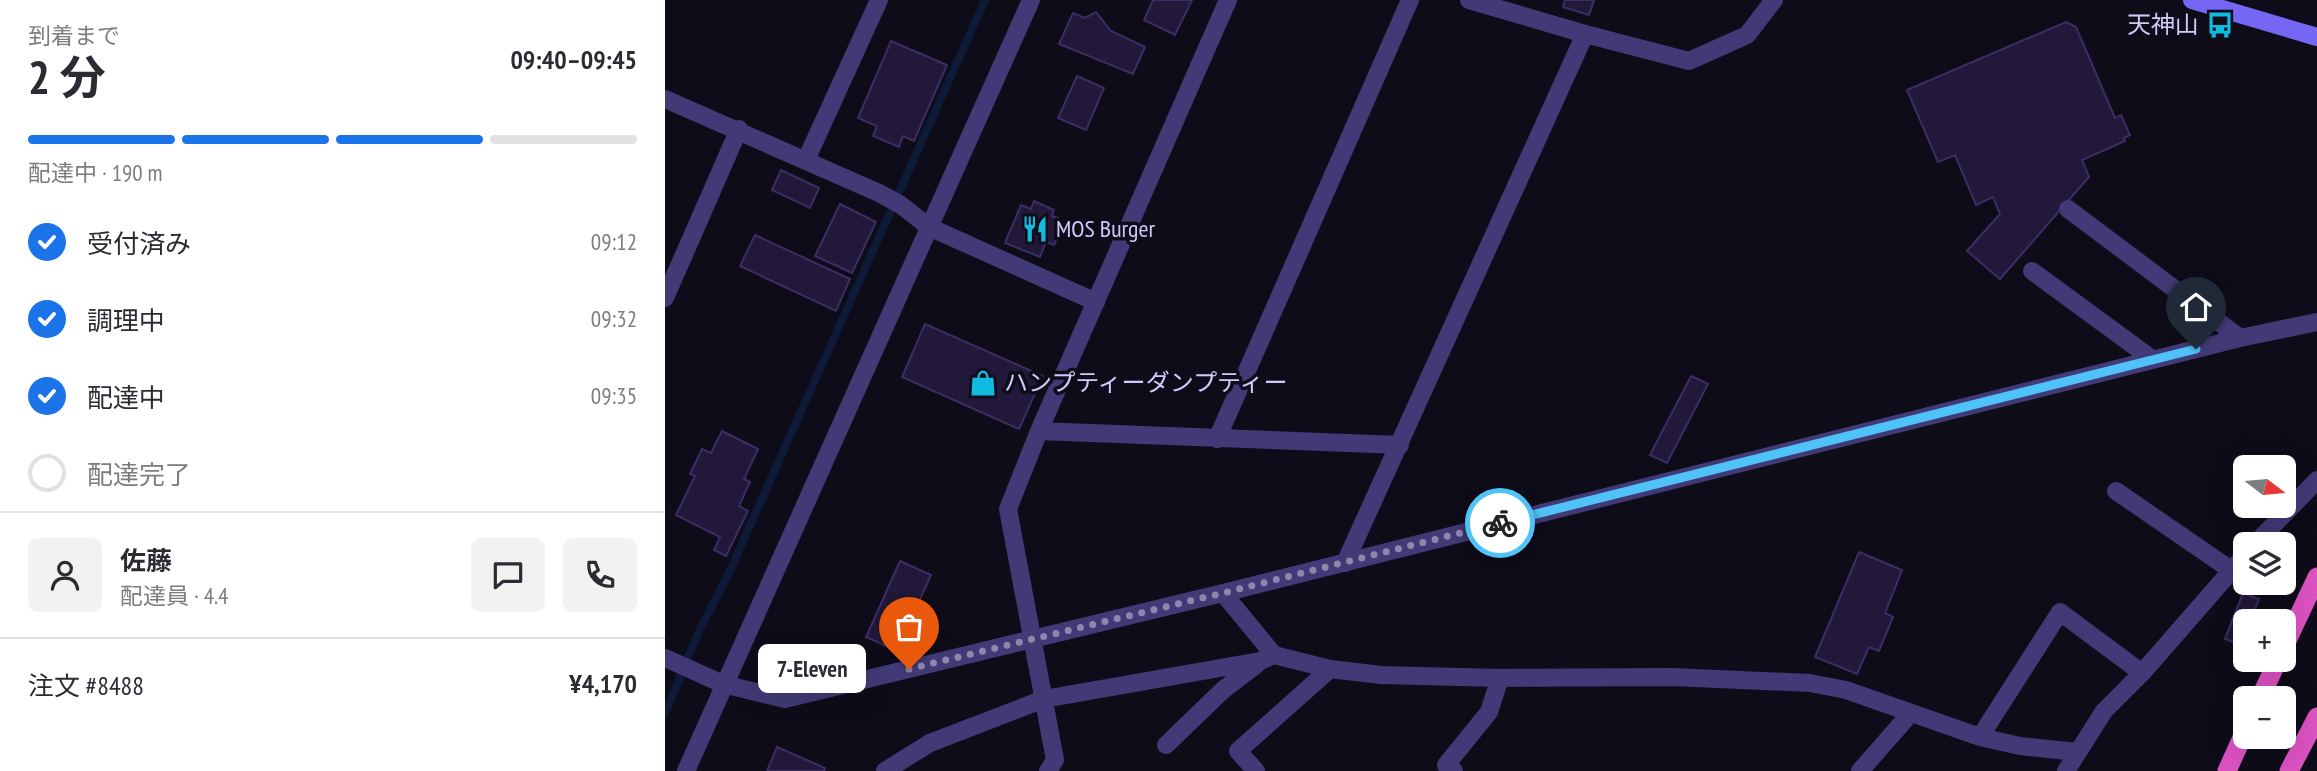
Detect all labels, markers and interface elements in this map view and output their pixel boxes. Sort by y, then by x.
place label: 天神山 [2127,9,2199,40]
bus stop icon: 天神山 [2205,10,2235,40]
text: 到着まで [28,21,120,50]
text: 09:40–09:45 [510,43,637,76]
text: 2 分 [28,47,105,107]
text: 配達中 · 190 m [28,158,163,187]
place label: MOS Burger [1056,213,1155,244]
restaurant icon: MOS Burger [1020,214,1050,244]
icon: check [28,223,66,261]
text: 受付済み [87,227,191,260]
text: 09:12 [591,227,637,256]
pin [2166,277,2226,349]
icon: home [2177,288,2215,326]
icon: check [28,300,66,338]
text: 調理中 [87,304,165,337]
text: 09:32 [591,304,637,333]
place label: ハンプティーダンプティー [1004,367,1288,398]
shop icon: ハンプティーダンプティー [968,368,998,398]
icon: check [28,377,66,415]
text: 配達中 [87,381,165,414]
text: 09:35 [591,381,637,410]
north arrow [2233,455,2296,518]
map controls [2233,455,2296,749]
text: 配達完了 [87,458,191,491]
courier [1465,488,1535,558]
icon: bike [1481,504,1519,542]
button: layers [2233,532,2296,595]
button: person [28,538,102,612]
button: chat [471,538,545,612]
button: phone [563,538,637,612]
text: 佐藤 [120,544,172,577]
text: 配達員 · 4.4 [120,581,228,610]
pin [879,597,939,669]
icon: bag [890,608,928,646]
button: + [2233,609,2296,672]
callout: 7-Eleven [758,644,867,694]
text: 7-Eleven [777,654,847,683]
text: ¥4,170 [569,667,637,700]
text: 注文 #8488 [28,669,144,702]
button: − [2233,686,2296,749]

